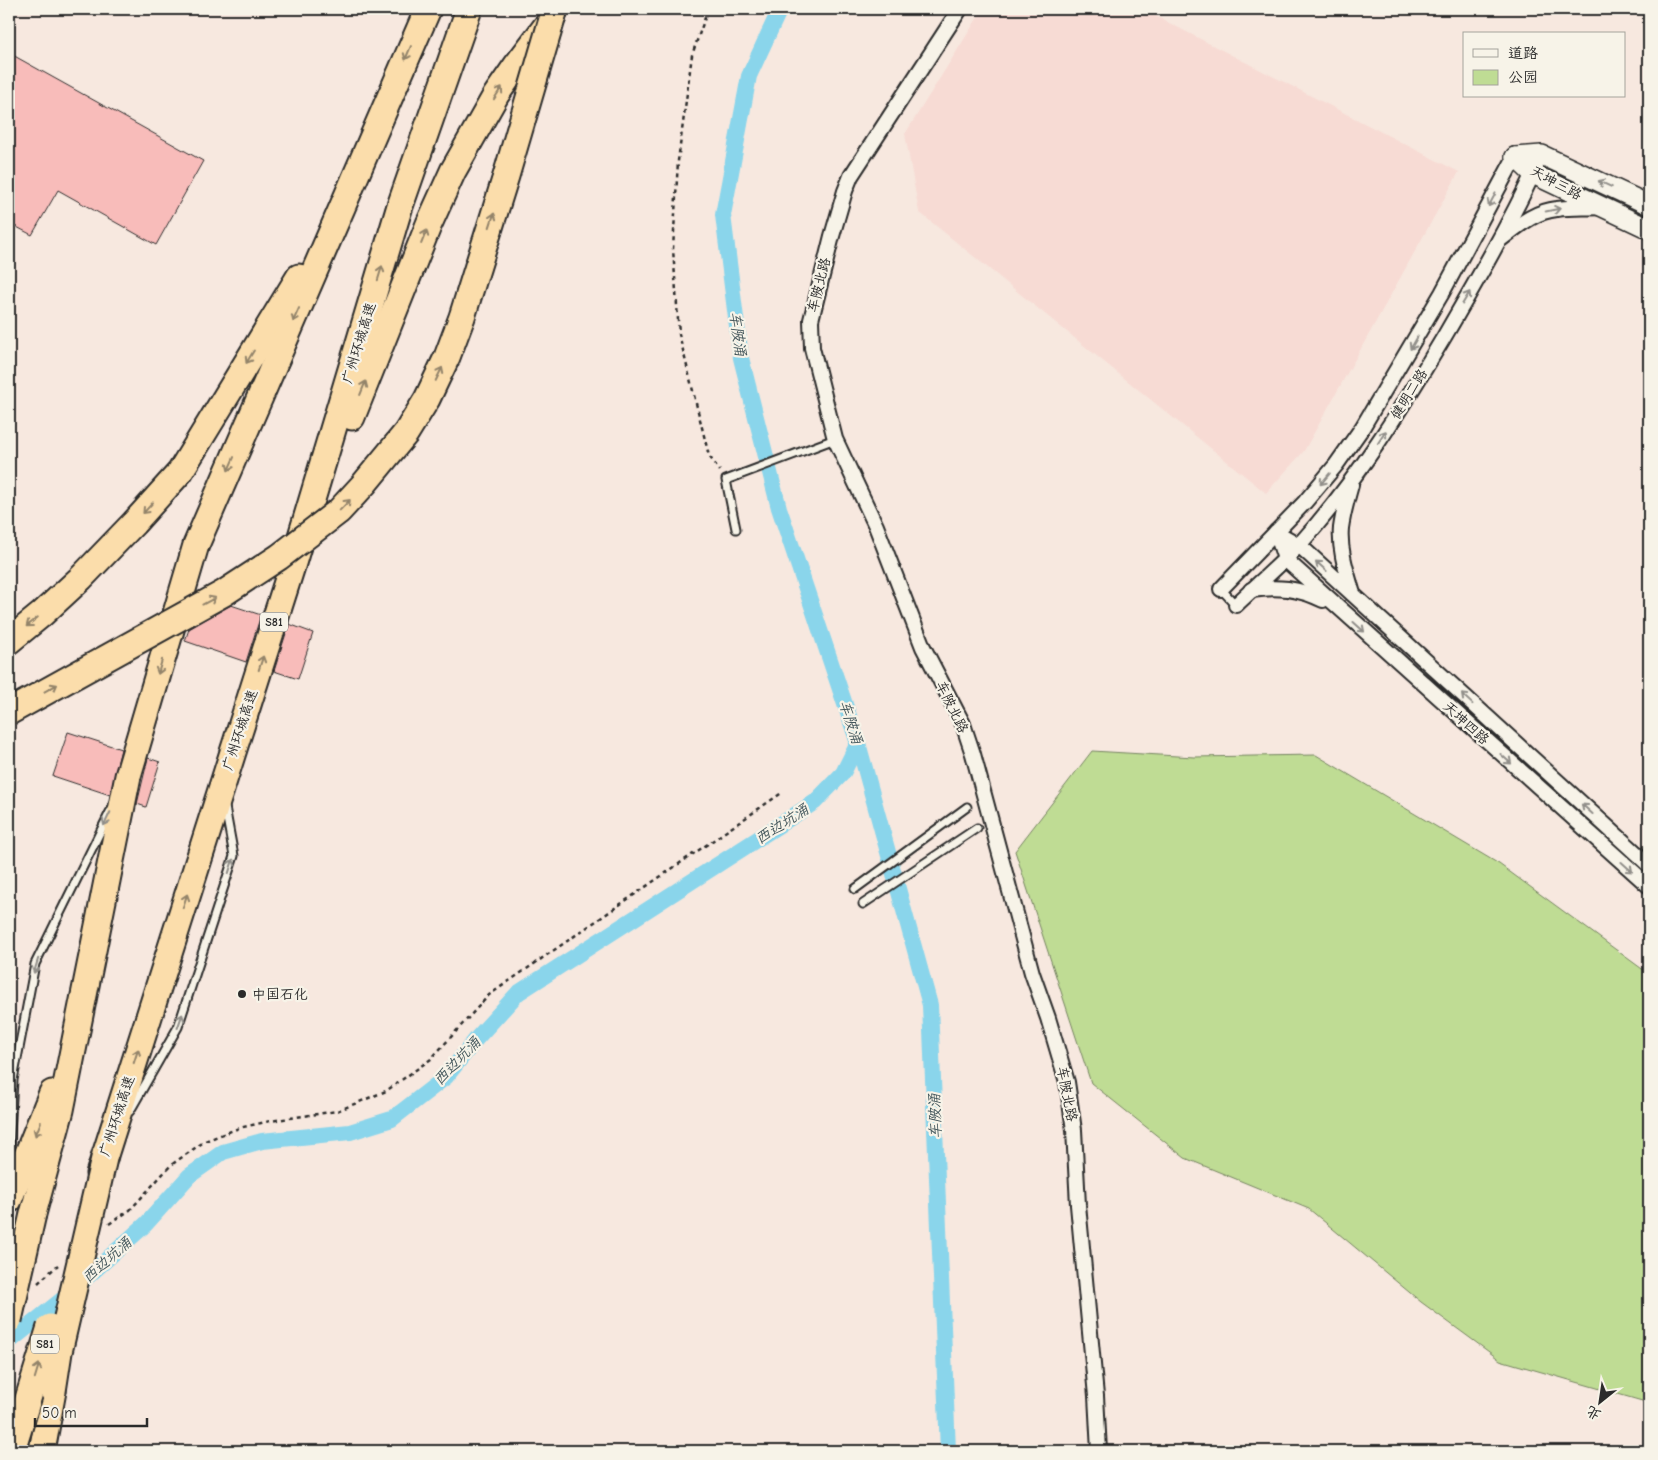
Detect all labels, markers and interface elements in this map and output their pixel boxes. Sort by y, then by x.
legend [1463,32,1626,98]
text: 道路 [1508,44,1538,62]
one-way arrow [403,45,413,60]
text: 公园 [1508,68,1538,86]
one-way arrow [493,86,503,100]
street label: 天坤三路 [1527,162,1585,204]
one-way arrow [1598,179,1613,189]
one-way arrow [1487,193,1497,208]
one-way arrow [1545,205,1561,215]
one-way arrow [488,213,498,229]
one-way arrow [420,230,429,246]
street label: 车陂北路 [804,256,834,314]
one-way arrow [375,266,385,282]
one-way arrow [1462,292,1472,306]
street label: 广州环城高速 [339,300,379,386]
one-way arrow [290,307,300,322]
water label: 车陂涌 [726,310,750,359]
one-way arrow [1408,335,1418,349]
one-way arrow [244,349,254,363]
street label: 健明二路 [1387,366,1431,422]
one-way arrow [435,367,444,382]
one-way arrow [359,381,369,396]
one-way arrow [1377,430,1387,444]
one-way arrow [225,456,235,471]
one-way arrow [1319,472,1331,485]
one-way arrow [339,499,351,511]
one-way arrow [142,502,154,515]
one-way arrow [1315,560,1328,572]
one-way arrow [201,596,216,606]
road number: S81 [260,612,288,632]
one-way arrow [25,617,39,627]
one-way arrow [1353,621,1366,633]
one-way arrow [257,656,266,671]
one-way arrow [155,658,165,674]
street label: 车陂北路 [932,678,972,736]
one-way arrow [44,683,59,693]
street label: 广州环城高速 [219,687,261,773]
one-way arrow [1461,693,1474,705]
water label: 车陂涌 [835,698,867,747]
street label: 天坤四路 [1440,698,1492,748]
one-way arrow [1499,753,1512,765]
water label: 西边坑涌 [752,800,813,848]
one-way arrow [1580,803,1593,815]
one-way arrow [101,812,111,827]
one-way arrow [226,858,236,874]
one-way arrow [1621,861,1634,873]
one-way arrow [181,894,191,910]
one-way arrow [31,957,40,973]
place label: 中国石化 [252,986,308,1003]
marker: 中国石化 [236,988,248,1000]
one-way arrow [176,1013,185,1029]
water label: 西边坑涌 [430,1032,485,1089]
one-way arrow [132,1049,142,1065]
street label: 车陂北路 [1053,1065,1081,1123]
street label: 广州环城高速 [96,1073,138,1159]
water label: 车陂涌 [925,1092,945,1139]
one-way arrow [32,1121,42,1136]
water label: 西边坑涌 [79,1233,136,1287]
road number: S81 [31,1335,59,1354]
one-way arrow [32,1364,42,1380]
north arrow [1576,1378,1626,1428]
scale bar [35,1395,148,1427]
text: 北 [1583,1402,1604,1424]
text: 50 m [42,1404,77,1422]

